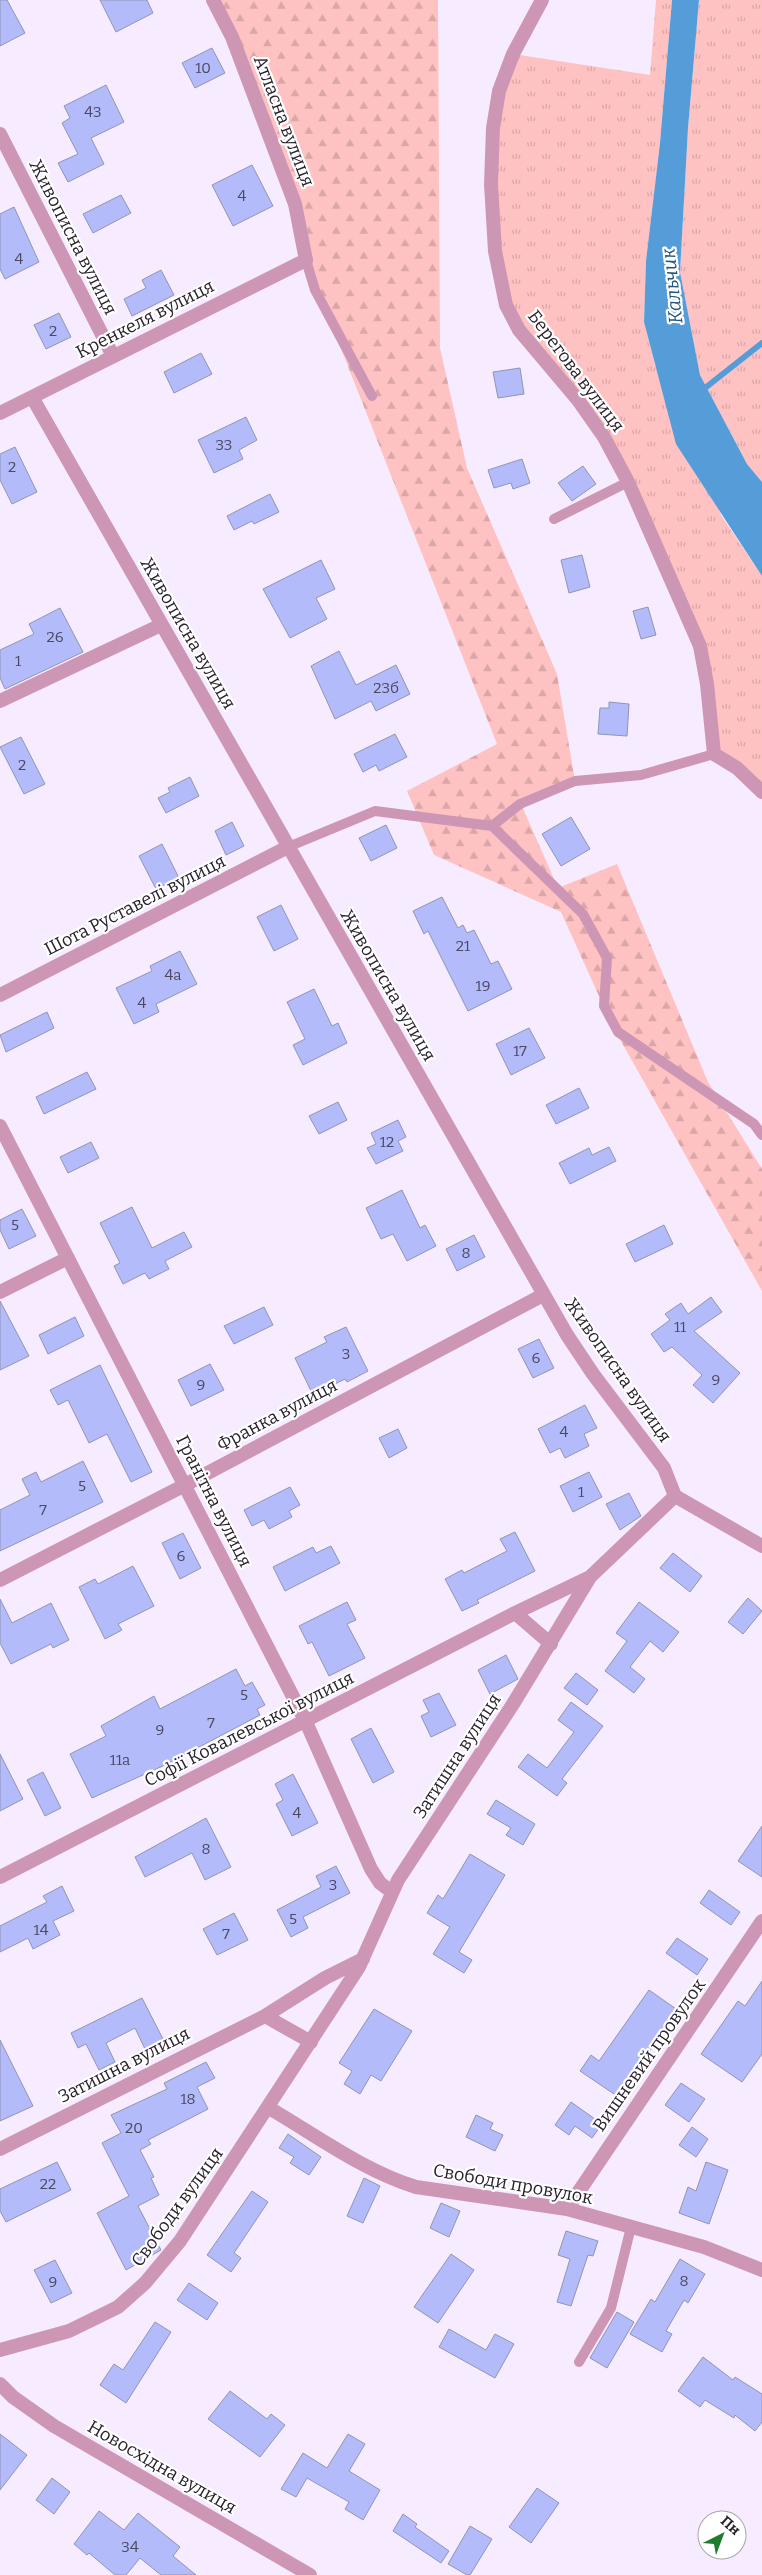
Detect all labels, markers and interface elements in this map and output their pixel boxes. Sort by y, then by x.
street label: Атласна вулиця [249,52,319,190]
house number: 10 [195,59,211,77]
house number: 43 [84,103,102,121]
street label: Живописна вулиця [24,156,122,319]
house number: 4 [238,187,247,205]
water label: Кальчик [657,247,687,325]
house number: 4 [15,250,24,268]
street label: Кренкеля вулиця [72,275,218,363]
street label: Берегова вулиця [523,306,629,436]
house number: 2 [49,322,57,340]
house number: 33 [216,436,232,454]
house number: 2 [8,458,16,476]
street label: Живописна вулиця [136,553,240,713]
house number: 26 [47,628,64,646]
house number: 1 [15,652,21,670]
house number: 23б [373,679,399,697]
house number: 2 [18,756,26,774]
street label: Шота Руставелі вулиця [41,850,229,960]
street label: Живописна вулиця [336,905,440,1065]
house number: 21 [456,937,470,955]
house number: 4а [165,966,181,984]
house number: 19 [476,977,490,995]
house number: 4 [138,994,147,1012]
house number: 17 [513,1042,527,1060]
house number: 12 [380,1133,394,1151]
house number: 5 [11,1216,19,1234]
house number: 8 [461,1244,471,1262]
street label: Живописна вулиця [560,1293,676,1447]
house number: 11 [674,1318,686,1336]
house number: 3 [342,1345,350,1363]
house number: 6 [532,1349,541,1367]
house number: 9 [712,1371,720,1389]
street label: Франка вулиця [213,1374,341,1456]
house number: 9 [197,1376,205,1394]
house number: 4 [560,1423,569,1441]
street label: Гранітна вулиця [171,1431,257,1571]
house number: 5 [78,1477,86,1495]
house number: 1 [578,1483,584,1501]
house number: 7 [39,1501,47,1519]
house number: 6 [177,1547,186,1565]
street label: Софії Ковалевської вулиця [141,1667,357,1791]
house number: 5 [240,1686,248,1704]
street label: Затишна вулиця [408,1689,506,1823]
house number: 7 [207,1714,215,1732]
house number: 9 [156,1721,164,1739]
house number: 11а [110,1751,130,1769]
house number: 4 [293,1804,302,1822]
house number: 8 [201,1840,211,1858]
house number: 3 [329,1876,337,1894]
house number: 5 [289,1910,297,1928]
house number: 14 [34,1921,49,1939]
house number: 7 [222,1925,230,1943]
street label: Вишневий провулок [588,1974,710,2136]
street label: Затишна вулиця [55,2022,193,2108]
house number: 18 [180,2090,196,2108]
house number: 20 [125,2119,143,2137]
street label: Свободи вулиця [126,2143,228,2271]
street label: Свободи провулок [431,2159,595,2209]
house number: 22 [40,2175,56,2193]
house number: 8 [679,2272,689,2290]
house number: 9 [49,2273,57,2291]
street label: Новосхідна вулиця [84,2415,240,2519]
north arrow [697,2510,747,2560]
text: Пн [717,2513,744,2539]
house number: 34 [121,2538,139,2556]

